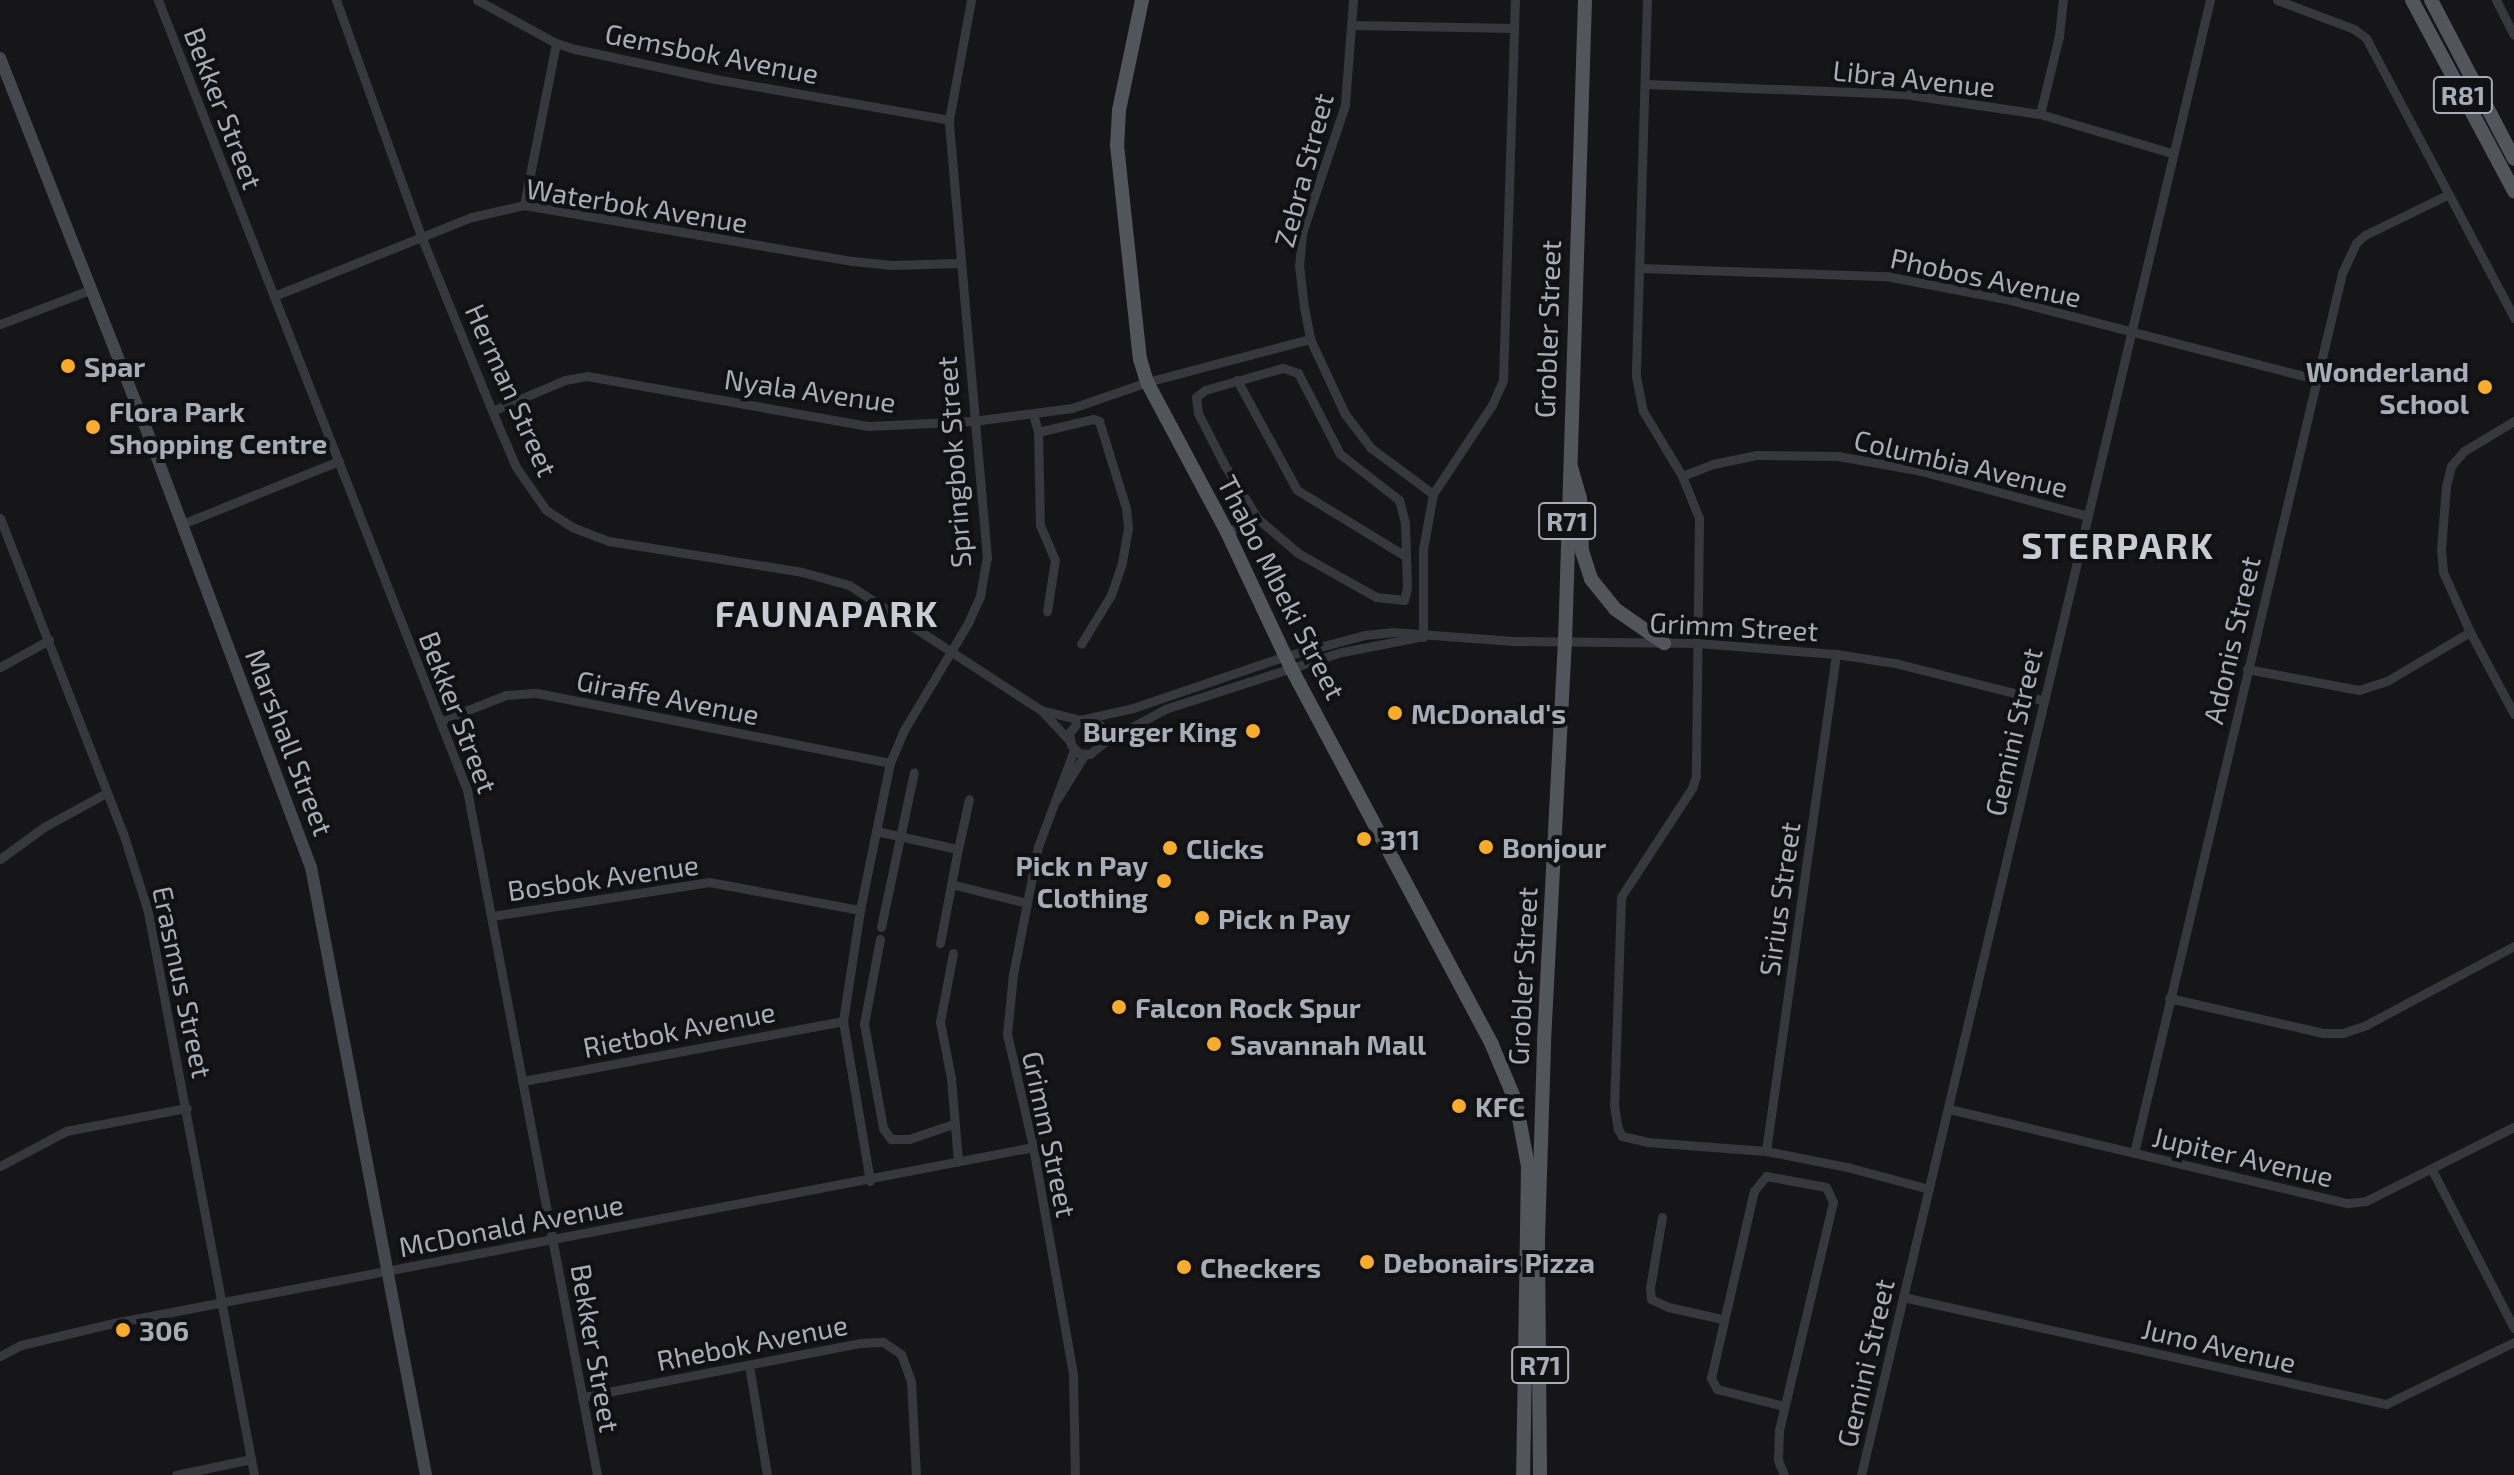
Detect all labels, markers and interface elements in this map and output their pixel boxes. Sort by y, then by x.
street label: Gemsbok Avenue [602,16,822,90]
street label: Bekker Street [178,22,270,194]
street label: Libra Avenue [1831,53,1997,103]
road number: R81 [2431,73,2495,117]
street label: Zebra Street [1266,90,1340,250]
street label: Waterbok Avenue [523,171,751,239]
street label: Grobler Street [1527,239,1567,419]
street label: Phobos Avenue [1887,240,2085,314]
street label: Herman Street [459,299,565,481]
place label: Spar [84,349,145,383]
place label: Wonderland School [2306,354,2469,420]
street label: Springbok Street [929,355,977,569]
marker: Spar [59,357,77,375]
street label: Nyala Avenue [722,361,898,419]
marker: Wonderland School [2476,378,2494,396]
place label: Flora Park Shopping Centre [109,394,327,460]
marker: Flora Park Shopping Centre [84,418,102,436]
street label: Columbia Avenue [1851,422,2071,504]
street label: Thabo Mbeki Street [1211,469,1353,705]
road number: R71 [1537,499,1597,543]
district label: STERPARK [2021,523,2215,567]
street label: Adonis Street [2195,553,2267,727]
district label: FAUNAPARK [715,591,939,635]
street label: Grimm Street [1649,605,1819,647]
street label: Bekker Street [413,626,505,798]
street label: Marshall Street [239,644,341,840]
street label: Gemini Street [1977,645,2049,819]
street label: Giraffe Avenue [574,663,762,731]
place label: McDonald's [1411,696,1566,730]
marker: McDonald's [1386,704,1404,722]
place label: Burger King [1082,714,1237,748]
marker: Burger King [1244,722,1262,740]
street label: Sirius Street [1752,820,1806,978]
place label: 311 [1380,822,1420,856]
marker: 311 [1355,830,1373,848]
place label: Bonjour [1502,830,1606,864]
place label: Clicks [1186,831,1264,865]
marker: Bonjour [1477,838,1495,856]
marker: Clicks [1161,839,1179,857]
street label: Bosbok Avenue [505,847,701,907]
place label: Pick n Pay Clothing [1015,848,1148,914]
marker: Pick n Pay Clothing [1155,872,1173,890]
street label: Erasmus Street [146,883,220,1081]
street label: Grobler Street [1501,886,1543,1066]
place label: Pick n Pay [1218,901,1351,935]
marker: Pick n Pay [1193,909,1211,927]
place label: Falcon Rock Spur [1135,990,1361,1024]
street label: Rietbok Avenue [580,994,778,1064]
marker: Falcon Rock Spur [1110,998,1128,1016]
place label: Savannah Mall [1230,1027,1426,1061]
marker: Savannah Mall [1205,1035,1223,1053]
street label: Grimm Street [1016,1048,1084,1220]
place label: KFC [1475,1089,1525,1123]
marker: KFC [1450,1097,1468,1115]
street label: Jupiter Avenue [2149,1119,2337,1193]
street label: McDonald Avenue [395,1187,627,1263]
place label: Debonairs Pizza [1383,1245,1595,1279]
place label: Checkers [1200,1250,1321,1284]
marker: Debonairs Pizza [1358,1253,1376,1271]
marker: Checkers [1175,1258,1193,1276]
street label: Bekker Street [565,1261,627,1435]
street label: Gemini Street [1829,1276,1901,1450]
street label: Rhebok Avenue [653,1307,851,1377]
street label: Juno Avenue [2138,1311,2300,1379]
place label: 306 [139,1313,189,1347]
marker: 306 [114,1321,132,1339]
road number: R71 [1510,1343,1570,1387]

